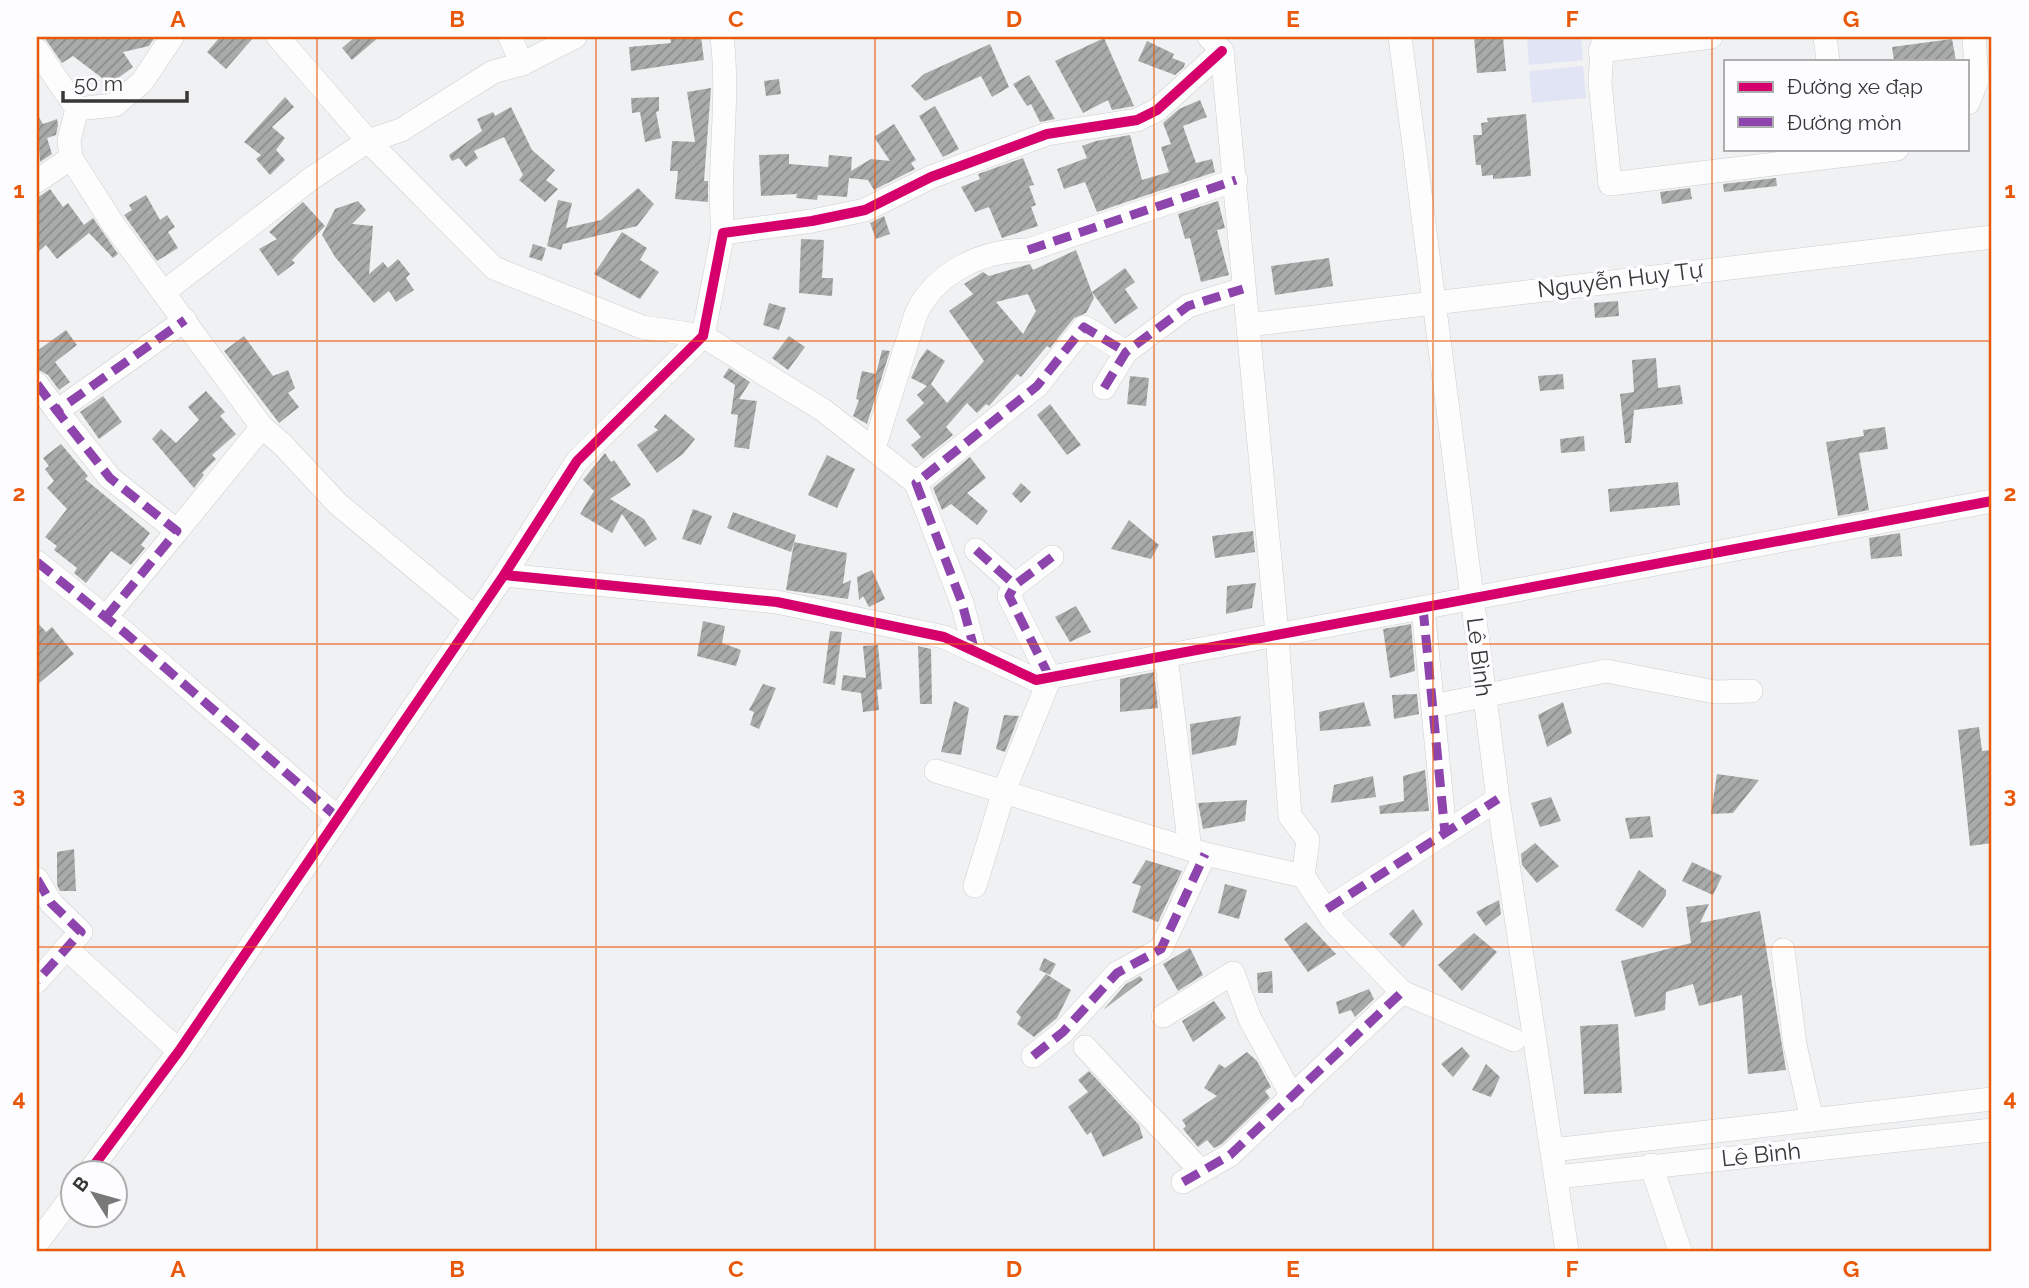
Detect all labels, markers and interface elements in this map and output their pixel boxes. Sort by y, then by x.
text: A [170,5,186,32]
text: B [449,5,465,32]
text: C [728,5,744,32]
text: D [1006,5,1022,32]
text: E [1286,5,1300,32]
text: F [1565,5,1579,32]
text: G [1843,5,1859,32]
scale bar [63,60,187,104]
legend [1724,60,1969,150]
text: 50 m [74,71,123,96]
text: Đường xe đạp [1787,74,1923,99]
text: Đường mòn [1787,110,1902,135]
text: 1 [13,176,25,203]
text: 1 [2004,176,2016,203]
street label: Nguyễn Huy Tự [1536,255,1705,303]
text: 2 [13,479,25,506]
text: 2 [2004,479,2016,506]
street label: Lê Bình [1462,616,1498,698]
text: 3 [13,781,25,808]
text: 3 [2004,781,2016,808]
text: 4 [12,1084,26,1111]
text: 4 [2003,1084,2017,1111]
street label: Lê Bình [1720,1136,1802,1172]
north arrow [60,1158,130,1228]
text: B [68,1172,93,1196]
text: A [170,1255,186,1282]
text: B [449,1255,465,1282]
text: C [728,1255,744,1282]
text: D [1006,1255,1022,1282]
text: E [1286,1255,1300,1282]
text: F [1565,1255,1579,1282]
text: G [1843,1255,1859,1282]

